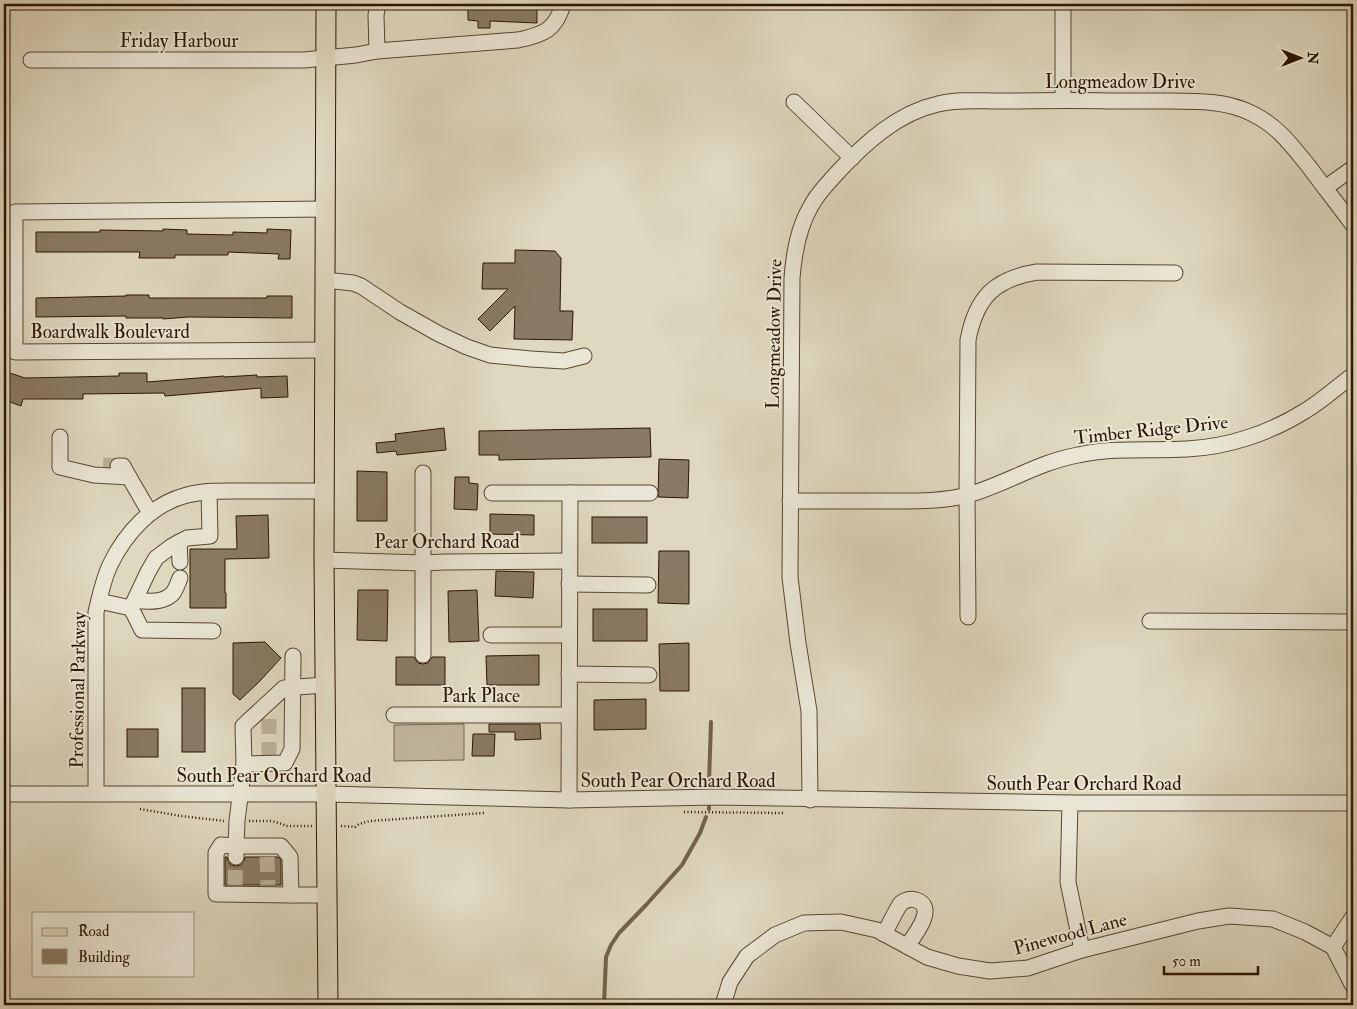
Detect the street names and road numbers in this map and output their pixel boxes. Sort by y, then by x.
street label: Friday Harbour [120,29,238,53]
street label: Longmeadow Drive [1045,70,1195,94]
street label: Longmeadow Drive [761,259,787,409]
street label: Boardwalk Boulevard [30,320,190,344]
street label: Timber Ridge Drive [1073,410,1229,450]
street label: Pear Orchard Road [374,530,520,554]
street label: Professional Parkway [65,611,91,769]
street label: Park Place [442,684,520,708]
street label: South Pear Orchard Road [177,764,372,788]
street label: South Pear Orchard Road [581,769,776,793]
street label: South Pear Orchard Road [987,772,1182,796]
street label: Pinewood Lane [1011,907,1130,961]

